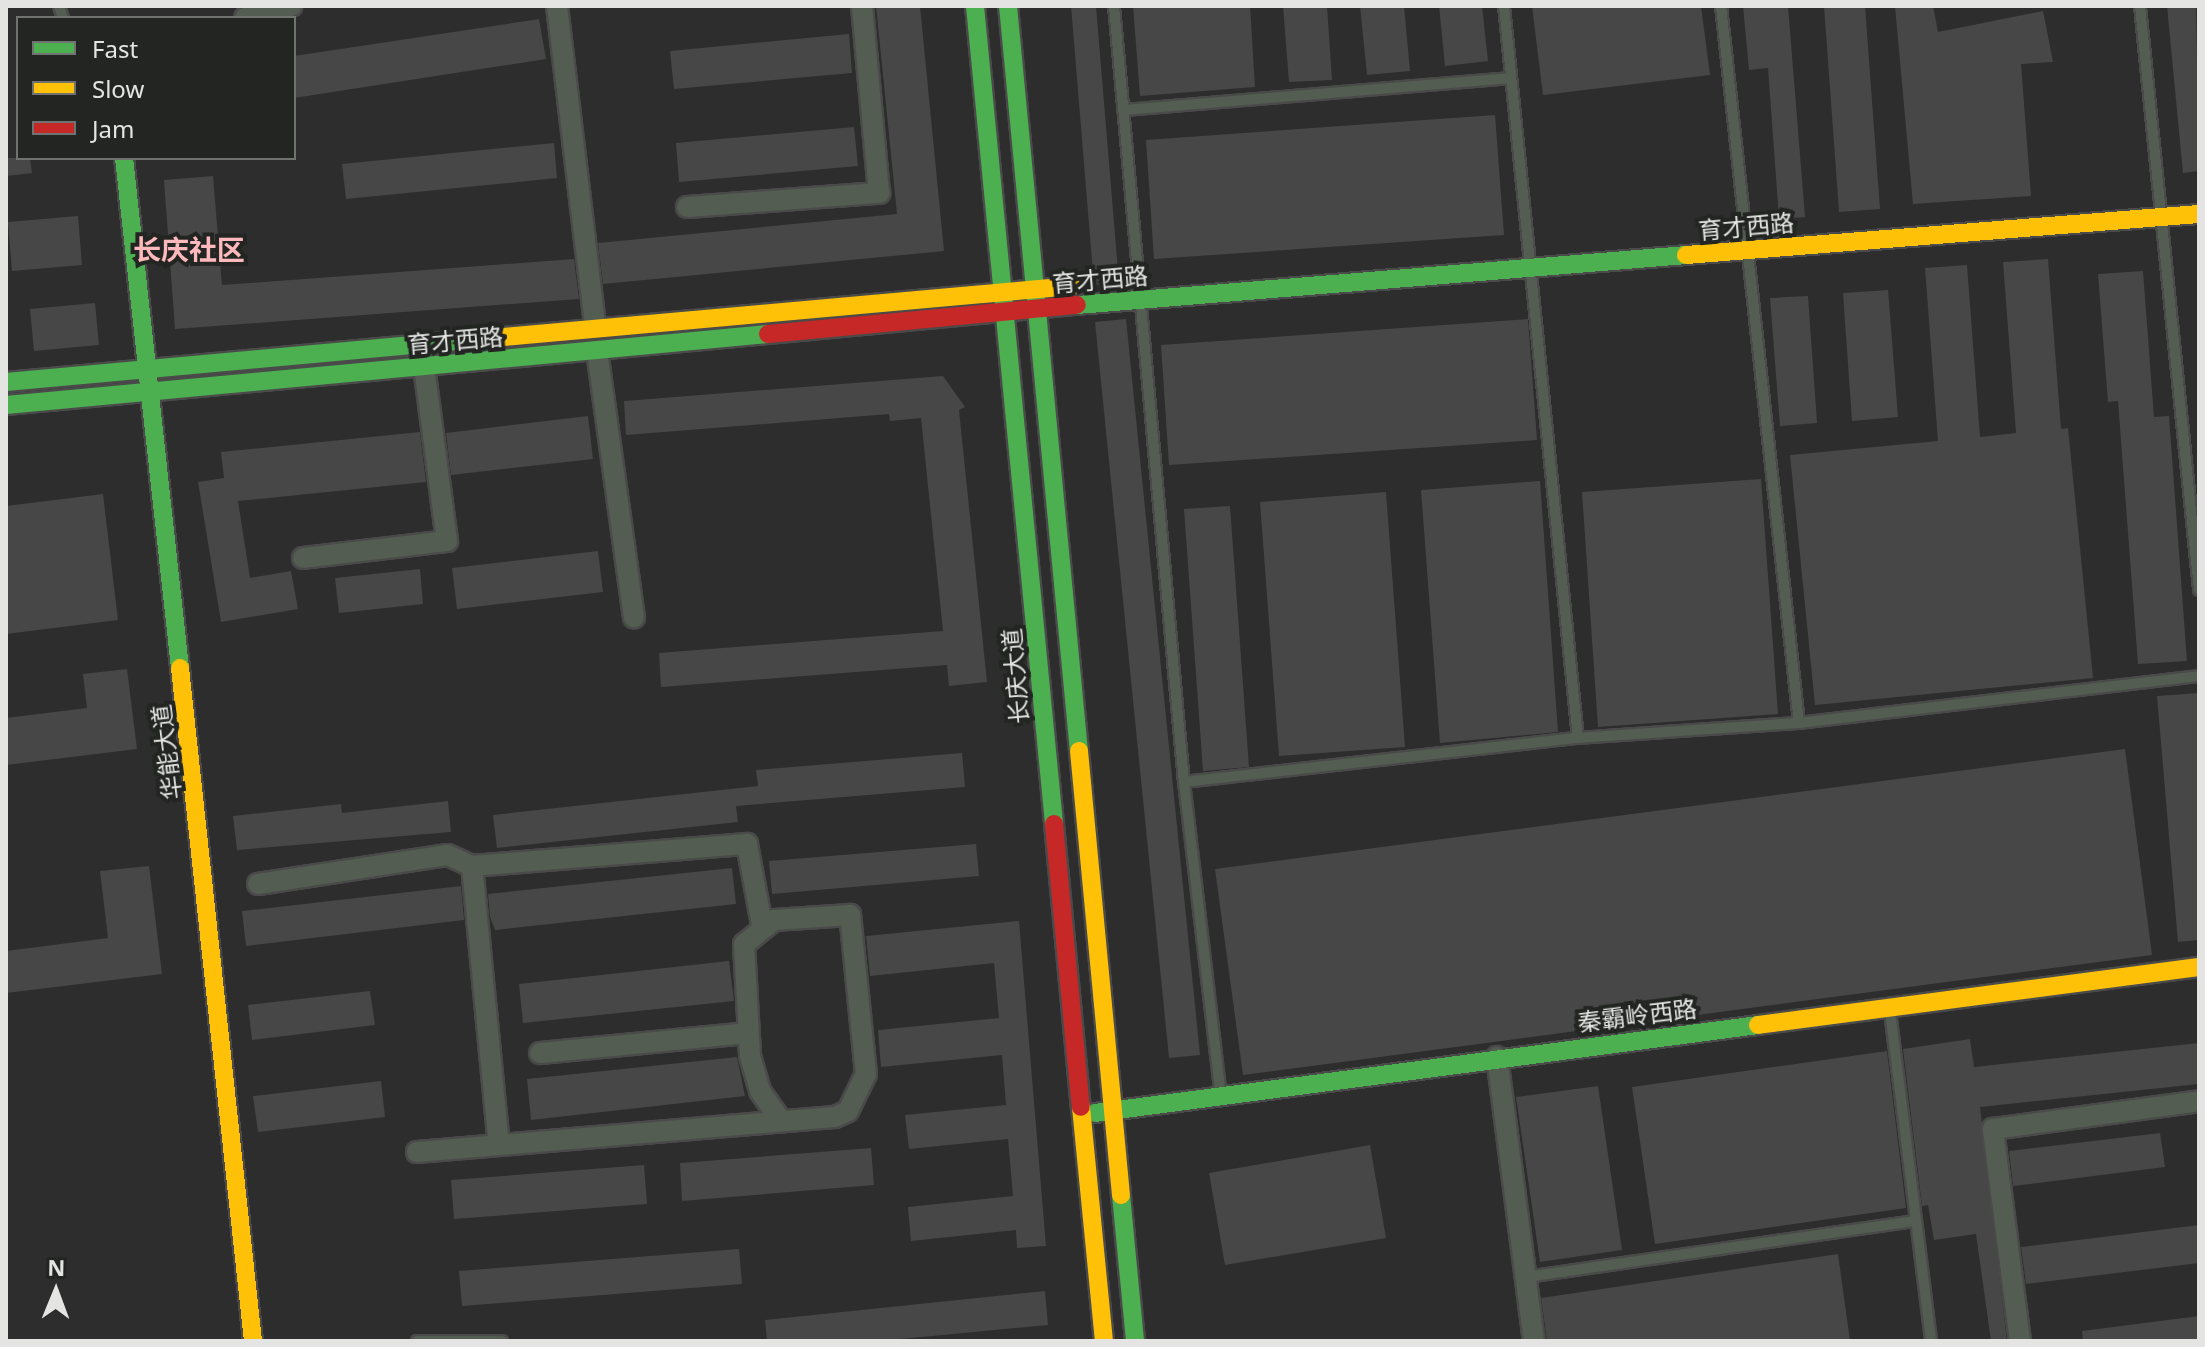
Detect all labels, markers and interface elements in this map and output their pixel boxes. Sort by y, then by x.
legend [16,16,296,160]
text: Fast [92,32,138,65]
text: Slow [92,72,144,105]
text: Jam [92,112,134,145]
street label: 育才西路 [1697,207,1795,245]
district label: 长庆社区 [133,232,245,266]
street label: 育才西路 [1051,260,1149,298]
street label: 育才西路 [406,321,504,359]
street label: 长庆大道 [996,627,1034,725]
street label: 华能大道 [146,703,186,801]
street label: 秦霸岭西路 [1576,993,1698,1037]
north arrow [16,1251,96,1331]
text: N [47,1252,66,1282]

